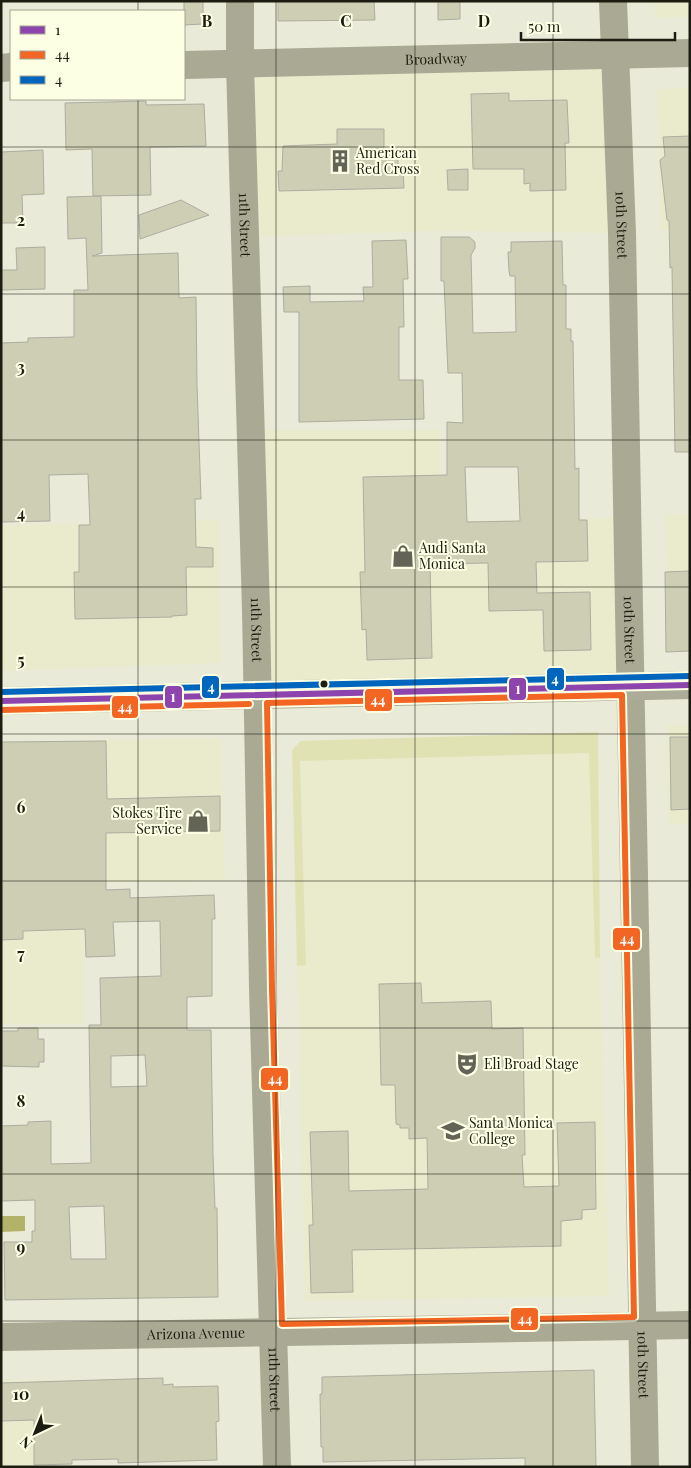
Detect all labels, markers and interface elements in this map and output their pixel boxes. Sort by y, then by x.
legend [10,10,185,100]
text: B [202,10,213,31]
text: C [340,10,352,31]
text: D [478,10,490,31]
scale bar [521,10,675,42]
text: 50 m [528,16,561,36]
text: 1 [55,19,61,39]
text: 44 [55,44,70,64]
street label: Broadway [405,48,467,69]
text: 4 [55,69,62,89]
place label: American Red Cross [355,143,420,178]
building icon: American Red Cross [327,148,353,174]
street label: 10th Street [611,191,632,260]
street label: 11th Street [235,192,256,259]
text: 2 [17,209,25,230]
text: 3 [17,356,25,377]
text: 4 [17,502,25,523]
place label: Audi Santa Monica [418,538,486,573]
shop icon: Audi Santa Monica [390,543,416,569]
street label: 10th Street [620,596,640,665]
street label: 11th Street [247,597,267,663]
text: 5 [17,649,25,670]
line badge: 4 [546,667,565,691]
text: 4 [551,669,559,688]
line badge: 4 [201,675,220,699]
text: 4 [207,677,215,696]
line badge: 1 [508,677,527,701]
unlabelled marker [319,679,329,689]
text: 1 [515,679,521,698]
line badge: 1 [164,685,183,709]
text: 1 [170,687,176,706]
line badge: 44 [364,688,393,712]
text: 44 [371,690,385,709]
line badge: 44 [111,695,139,719]
text: 44 [118,697,132,716]
text: 6 [17,796,26,817]
place label: Stokes Tire Service [112,803,182,838]
shop icon: Stokes Tire Service [185,808,211,834]
line badge: 44 [612,927,641,951]
text: 44 [620,929,634,948]
text: 7 [17,943,25,964]
theatre icon: Eli Broad Stage [454,1051,480,1077]
place label: Eli Broad Stage [484,1054,579,1073]
line badge: 44 [260,1067,289,1091]
text: 44 [268,1069,282,1088]
text: 8 [17,1090,26,1111]
place label: Santa Monica College [469,1113,553,1148]
school or university icon: Santa Monica College [440,1118,466,1144]
text: 9 [17,1236,26,1257]
line badge: 44 [510,1307,539,1331]
text: 44 [518,1309,532,1328]
street label: Arizona Avenue [146,1323,245,1343]
street label: 10th Street [633,1330,654,1400]
street label: 11th Street [265,1347,285,1413]
text: 10 [13,1383,29,1404]
north arrow [10,1408,60,1458]
text: N [16,1432,36,1453]

